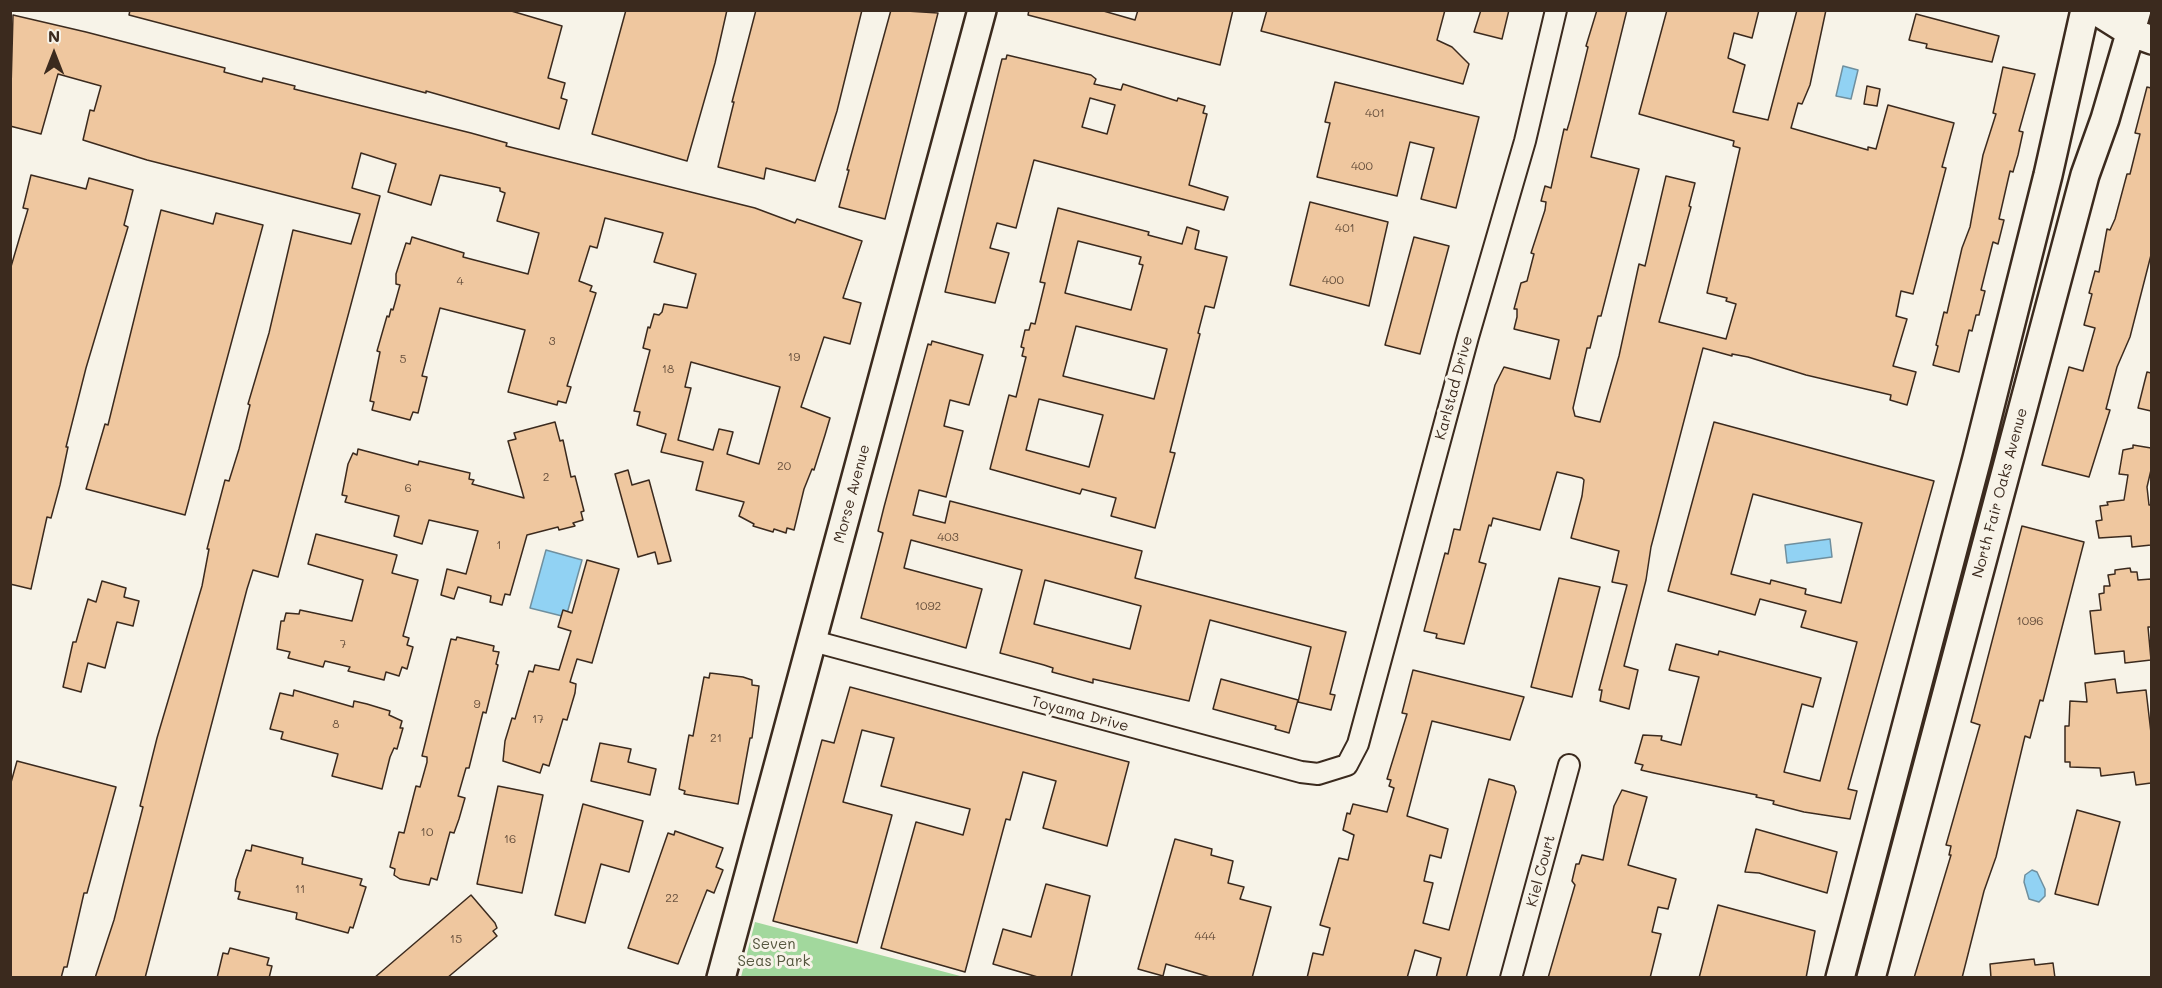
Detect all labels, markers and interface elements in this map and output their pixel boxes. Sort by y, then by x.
north arrow [24,24,84,84]
text: N [48,25,60,46]
house number: 401 [1365,106,1385,120]
house number: 400 [1351,159,1373,173]
house number: 401 [1335,221,1355,235]
house number: 400 [1322,273,1344,287]
house number: 4 [456,274,464,288]
house number: 3 [548,334,556,348]
street label: Karlstad Drive [1431,334,1477,442]
house number: 19 [788,350,800,364]
house number: 5 [400,352,406,366]
house number: 18 [662,362,674,376]
street label: North Fair Oaks Avenue [1969,406,2031,580]
street label: Morse Avenue [830,443,874,545]
house number: 20 [777,459,791,473]
house number: 2 [543,470,549,484]
house number: 6 [404,481,412,495]
house number: 403 [937,530,959,544]
house number: 1 [496,538,502,552]
house number: 1092 [915,599,941,613]
house number: 1096 [2016,614,2044,628]
house number: 7 [340,637,346,651]
street label: Toyama Drive [1029,692,1131,736]
house number: 9 [473,697,481,711]
house number: 17 [532,712,544,726]
house number: 8 [332,717,340,731]
house number: 21 [710,731,722,745]
house number: 10 [421,825,433,839]
house number: 16 [504,832,516,846]
street label: Kiel Court [1523,833,1559,909]
house number: 11 [295,882,305,896]
house number: 22 [665,891,679,905]
house number: 444 [1194,929,1216,943]
house number: 15 [450,932,462,946]
park label: Seven Seas Park [737,935,811,970]

